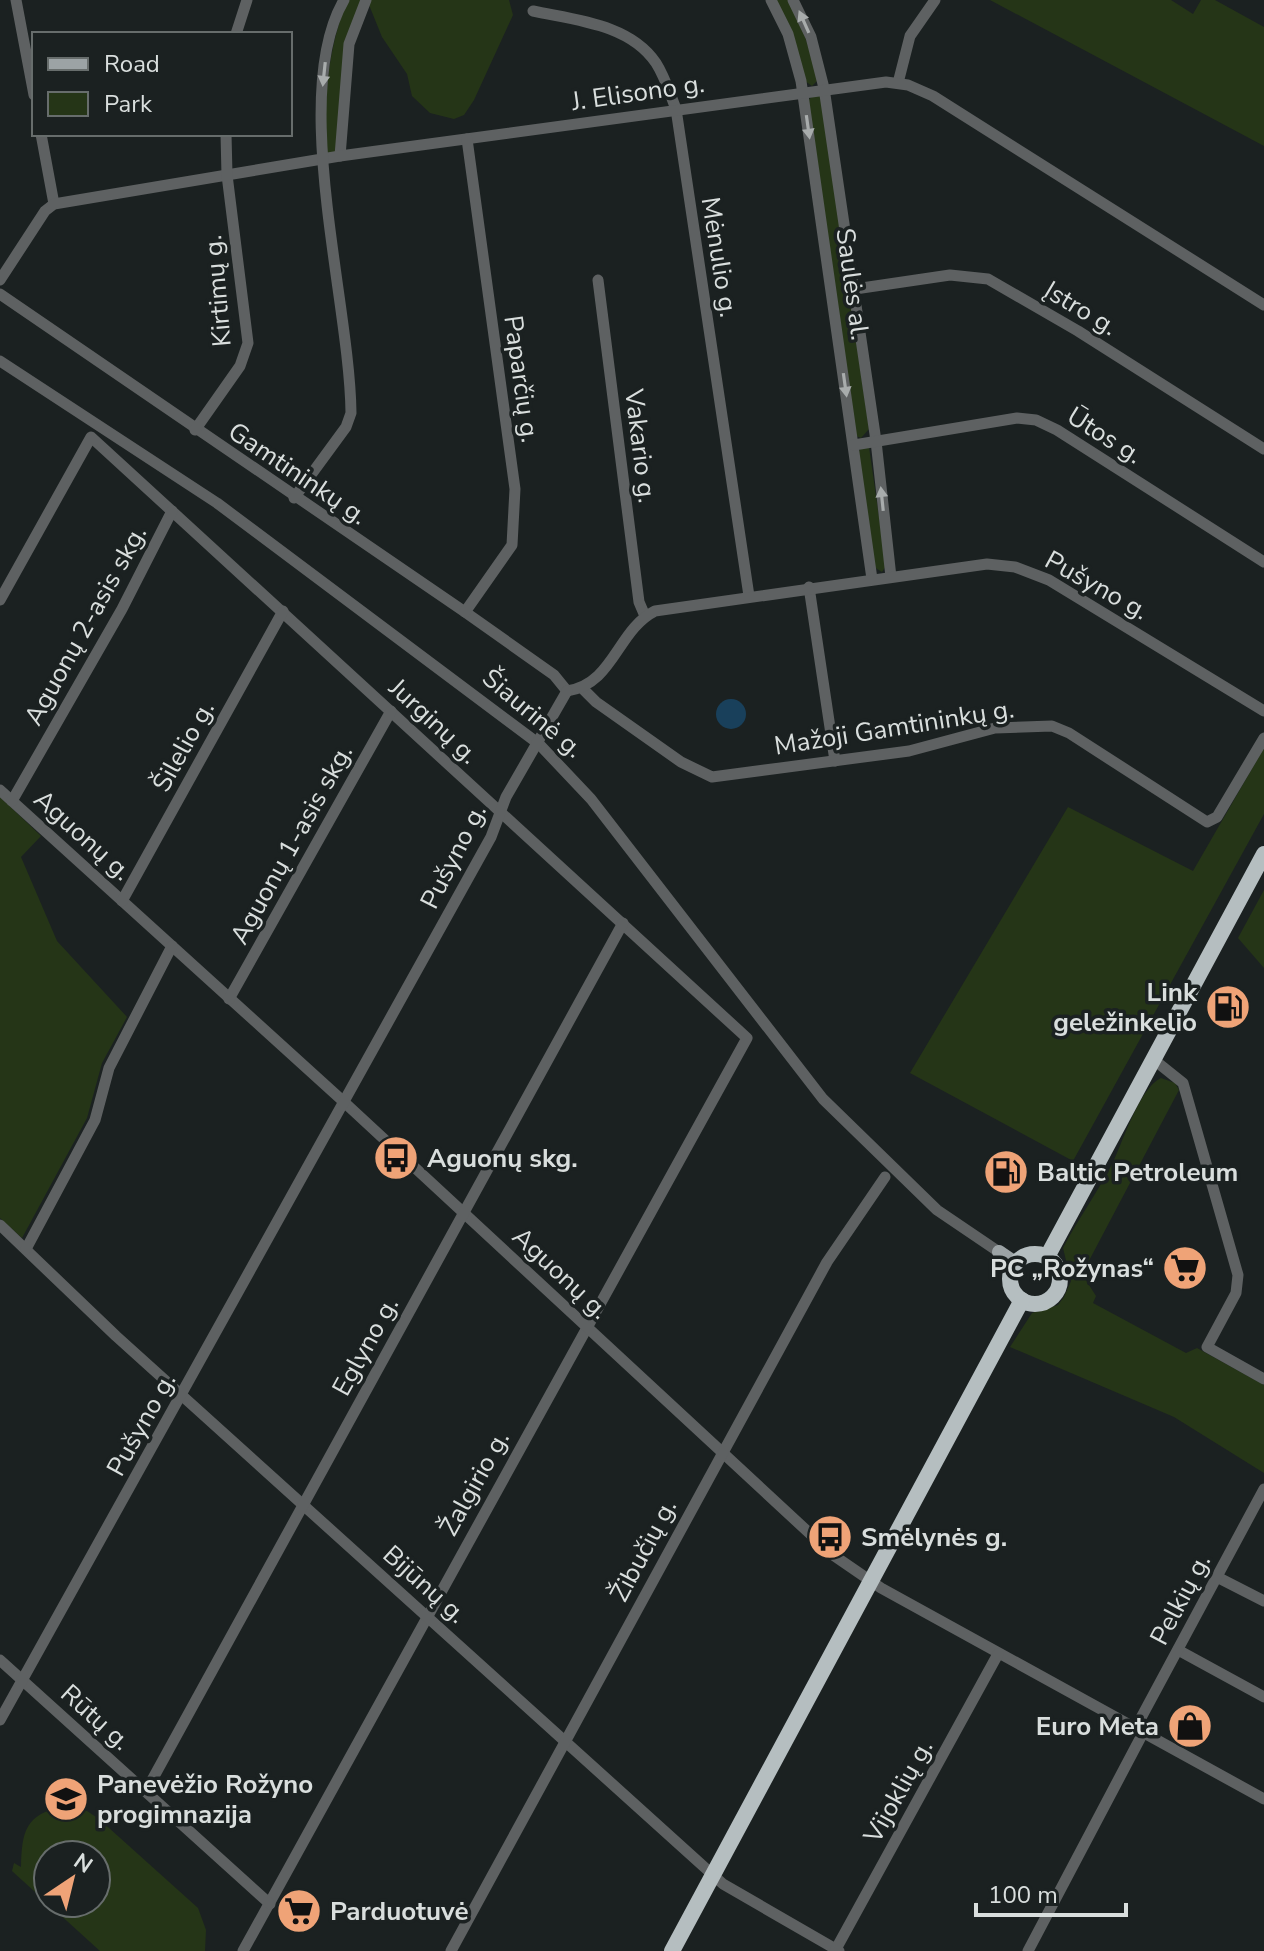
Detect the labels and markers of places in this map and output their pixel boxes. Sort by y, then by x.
place label: Link geležinkelio [1053,975,1198,1040]
fuel station icon: Link geležinkelio [1204,983,1252,1031]
bus stop icon: Aguonų skg. [372,1134,420,1182]
place label: Aguonų skg. [427,1141,578,1176]
fuel station icon: Baltic Petroleum [982,1148,1030,1196]
place label: Baltic Petroleum [1037,1155,1238,1190]
supermarket icon: PC „Rožynas“ [1161,1244,1209,1292]
place label: PC „Rožynas“ [990,1251,1154,1286]
bus stop icon: Smėlynės g. [806,1513,854,1561]
place label: Smėlynės g. [861,1520,1007,1555]
shop icon: Euro Meta [1166,1702,1214,1750]
place label: Euro Meta [1036,1709,1159,1744]
place label: Panevėžio Rožyno progimnazija [97,1767,313,1832]
school or university icon: Panevėžio Rožyno progimnazija [42,1775,90,1823]
supermarket icon: Parduotuvė [275,1887,323,1935]
place label: Parduotuvė [330,1894,469,1929]

